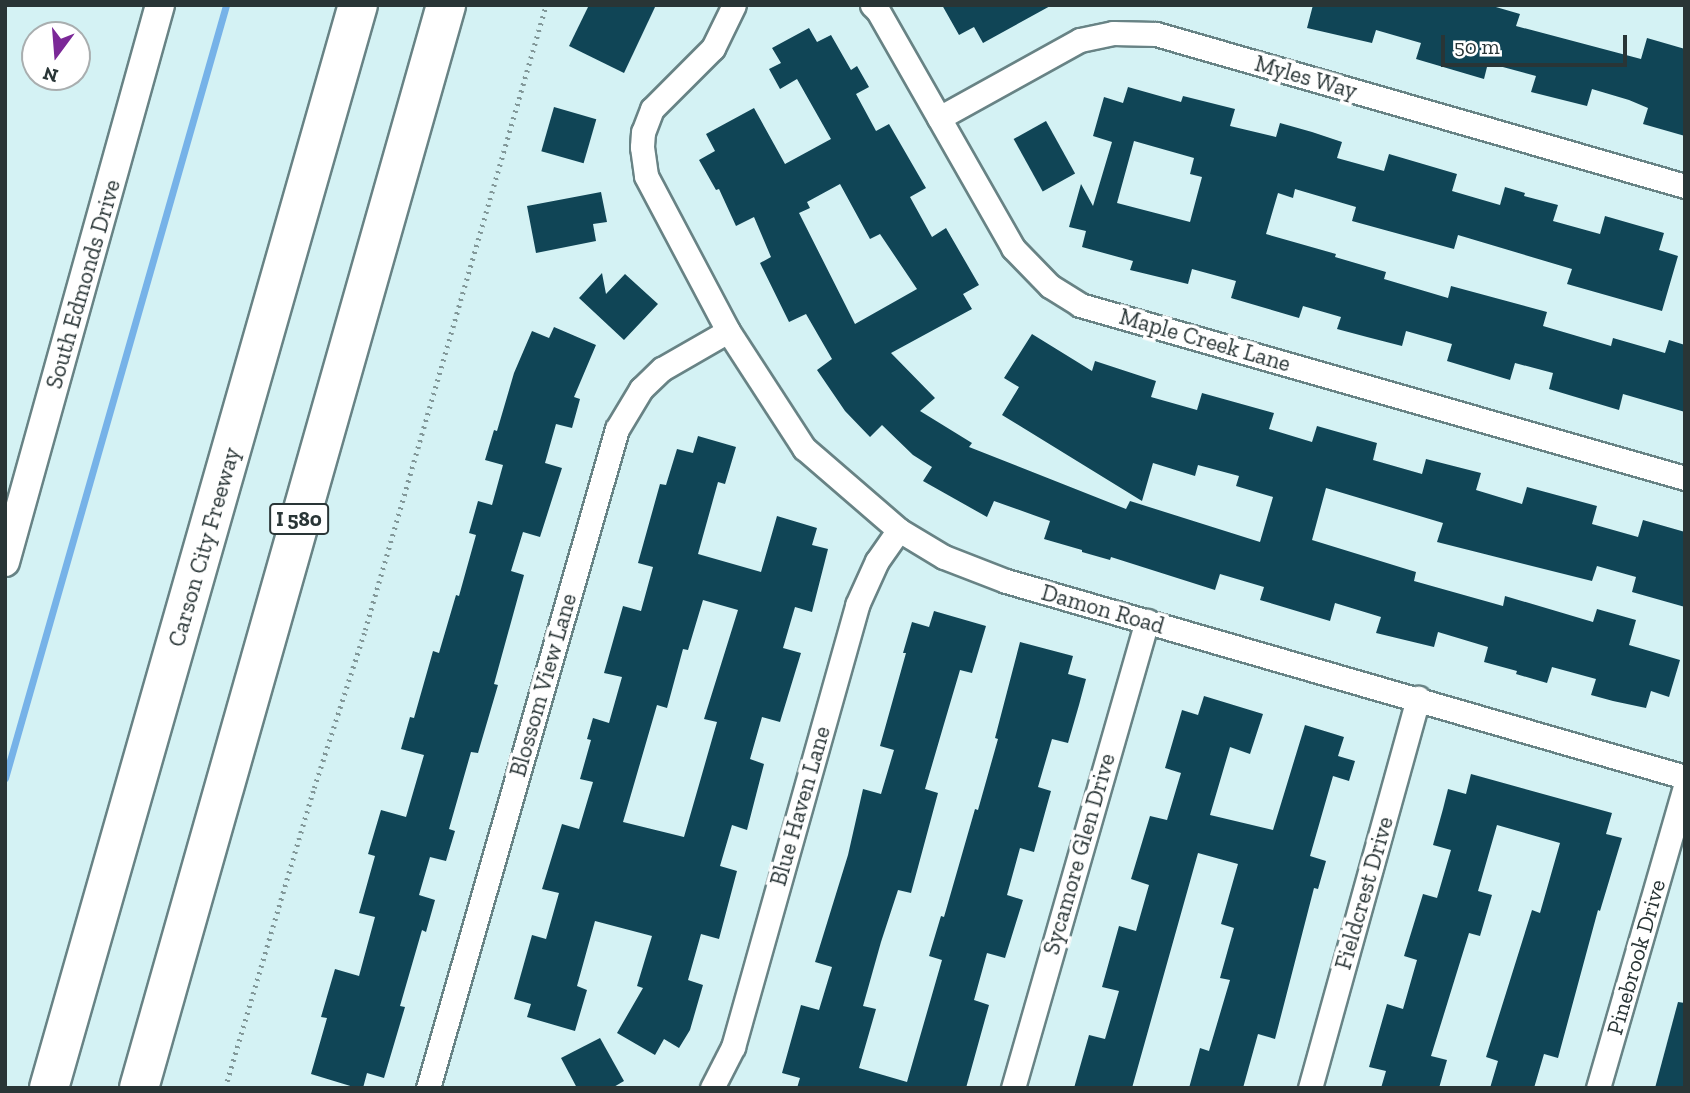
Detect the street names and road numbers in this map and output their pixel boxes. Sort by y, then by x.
street label: Myles Way [1251,49,1361,105]
street label: South Edmonds Drive [40,176,126,392]
street label: Maple Creek Lane [1116,302,1294,378]
street label: Carson City Freeway [162,444,246,650]
road number: I 580 [268,502,330,536]
street label: Damon Road [1038,578,1168,640]
street label: Blossom View Lane [503,590,583,780]
street label: Blue Haven Lane [764,723,836,889]
street label: Sycamore Glen Drive [1037,750,1121,958]
street label: Fieldcrest Drive [1329,813,1399,973]
street label: Pinebrook Drive [1601,876,1671,1038]

